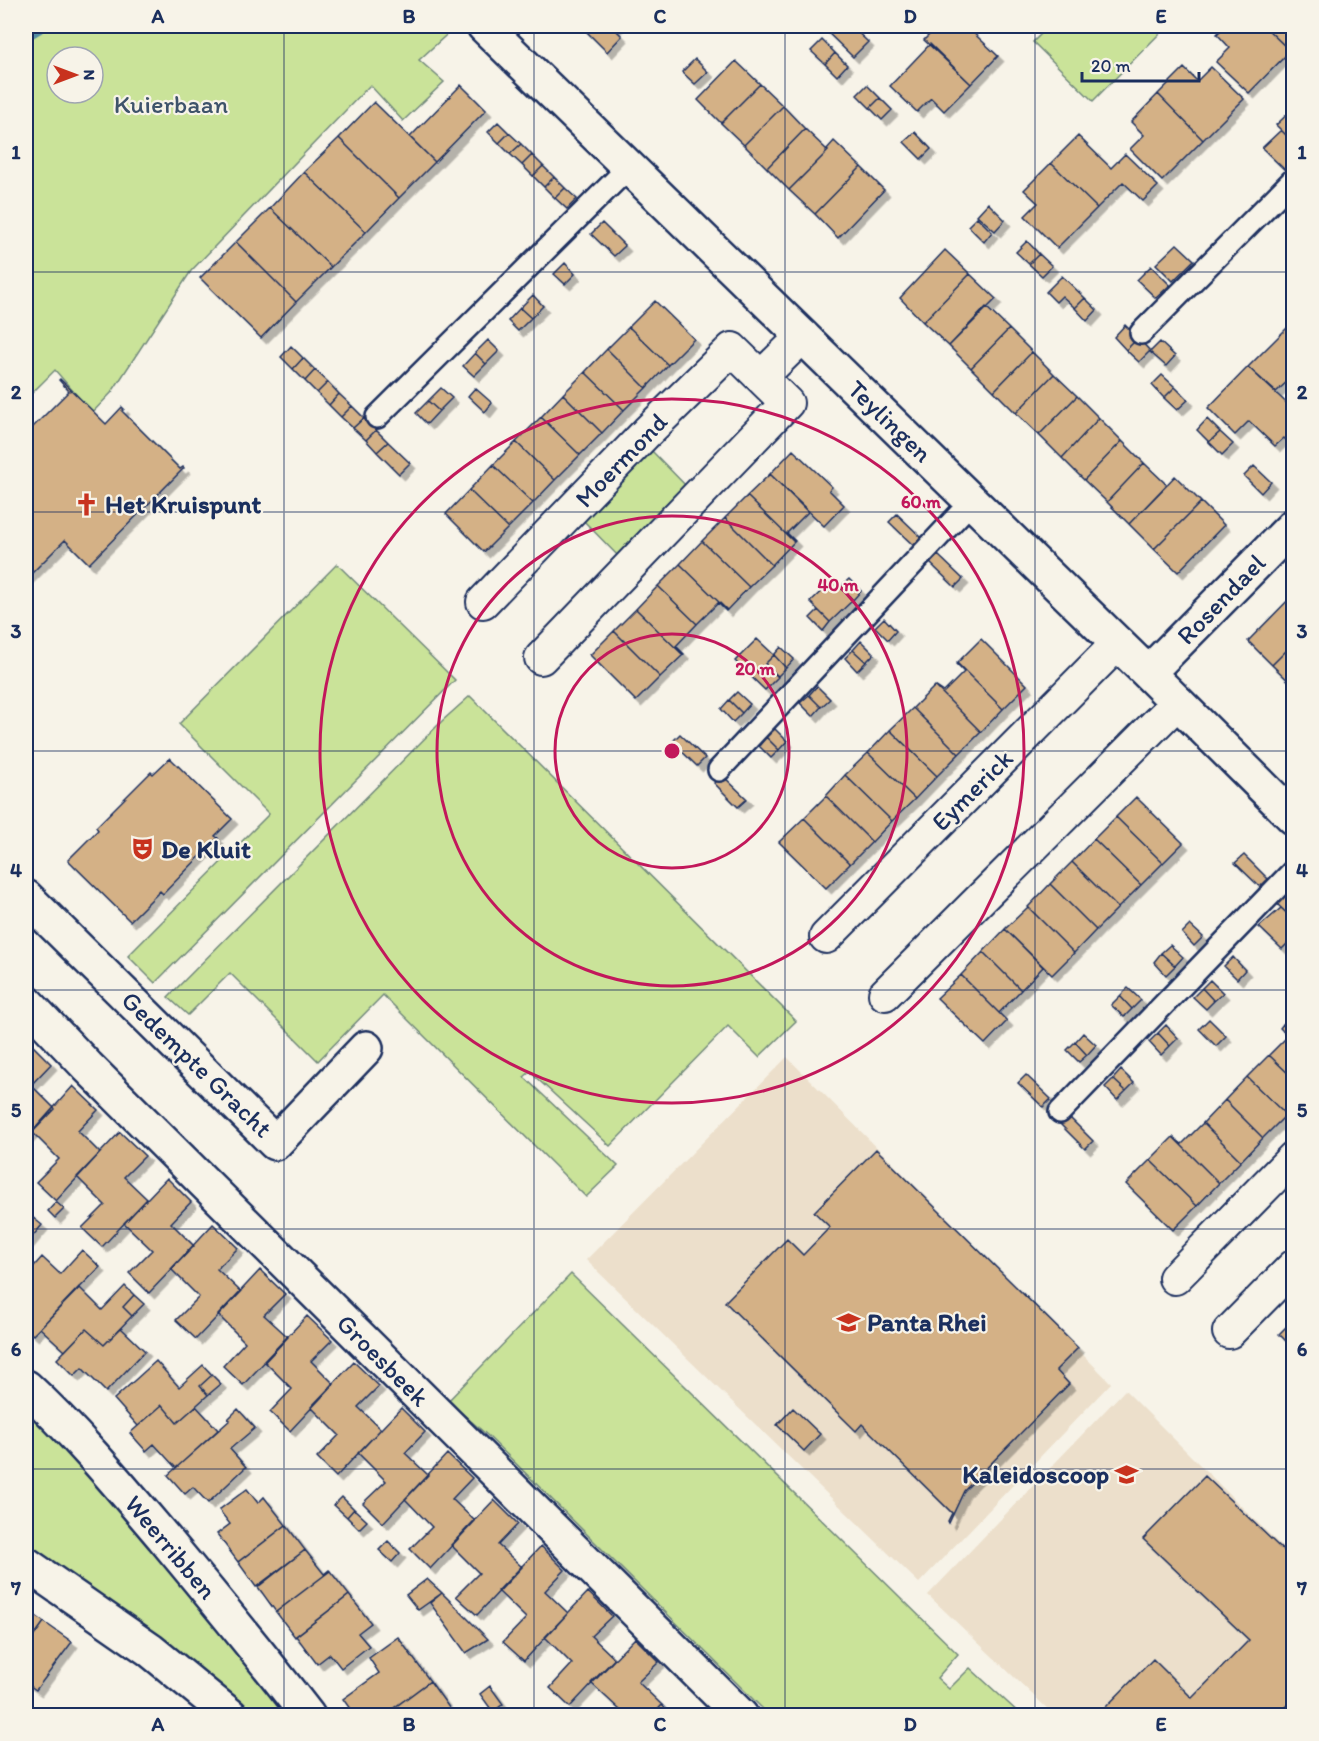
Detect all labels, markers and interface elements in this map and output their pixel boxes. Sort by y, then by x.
text: A [151,4,165,28]
text: B [403,4,416,28]
text: C [654,4,667,28]
text: D [903,4,917,28]
text: E [1155,4,1167,28]
north arrow [45,45,105,105]
scale bar [1082,45,1199,83]
text: 20 m [1091,55,1131,77]
text: N [80,70,99,80]
park label: Kuierbaan [114,88,229,120]
text: 1 [11,140,21,164]
text: 1 [1297,140,1307,164]
street label: Teylingen [841,373,939,469]
text: 2 [11,380,22,404]
text: 2 [1297,380,1308,404]
street label: Moermond [568,405,675,514]
place label: Het Kruispunt [105,488,262,520]
church icon: Het Kruispunt [74,491,100,517]
text: 60 m [901,491,942,513]
street label: Rosendael [1170,547,1272,651]
text: 40 m [817,574,859,596]
text: 3 [11,619,22,643]
text: 3 [1297,619,1308,643]
text: 20 m [735,658,776,680]
centre of rings [662,741,682,761]
street label: Eymerick [925,743,1019,837]
place label: De Kluit [161,833,251,865]
theatre icon: De Kluit [130,836,156,862]
text: 4 [10,858,22,882]
text: 4 [1296,858,1308,882]
street label: Gedempte Gracht [115,984,279,1144]
text: 5 [11,1098,22,1122]
text: 5 [1297,1098,1308,1122]
place label: Panta Rhei [867,1306,987,1338]
street label: Groesbeek [330,1307,436,1413]
school or university icon: Panta Rhei [836,1309,862,1335]
text: 6 [11,1337,22,1361]
text: 6 [1297,1337,1308,1361]
place label: Kaleidoscoop [962,1458,1109,1490]
school or university icon: Kaleidoscoop [1114,1461,1140,1487]
street label: Weerribben [118,1488,224,1606]
text: 7 [10,1576,21,1600]
text: 7 [1296,1576,1307,1600]
text: A [151,1712,165,1736]
text: B [403,1712,416,1736]
text: C [654,1712,667,1736]
text: D [903,1712,917,1736]
text: E [1155,1712,1167,1736]

